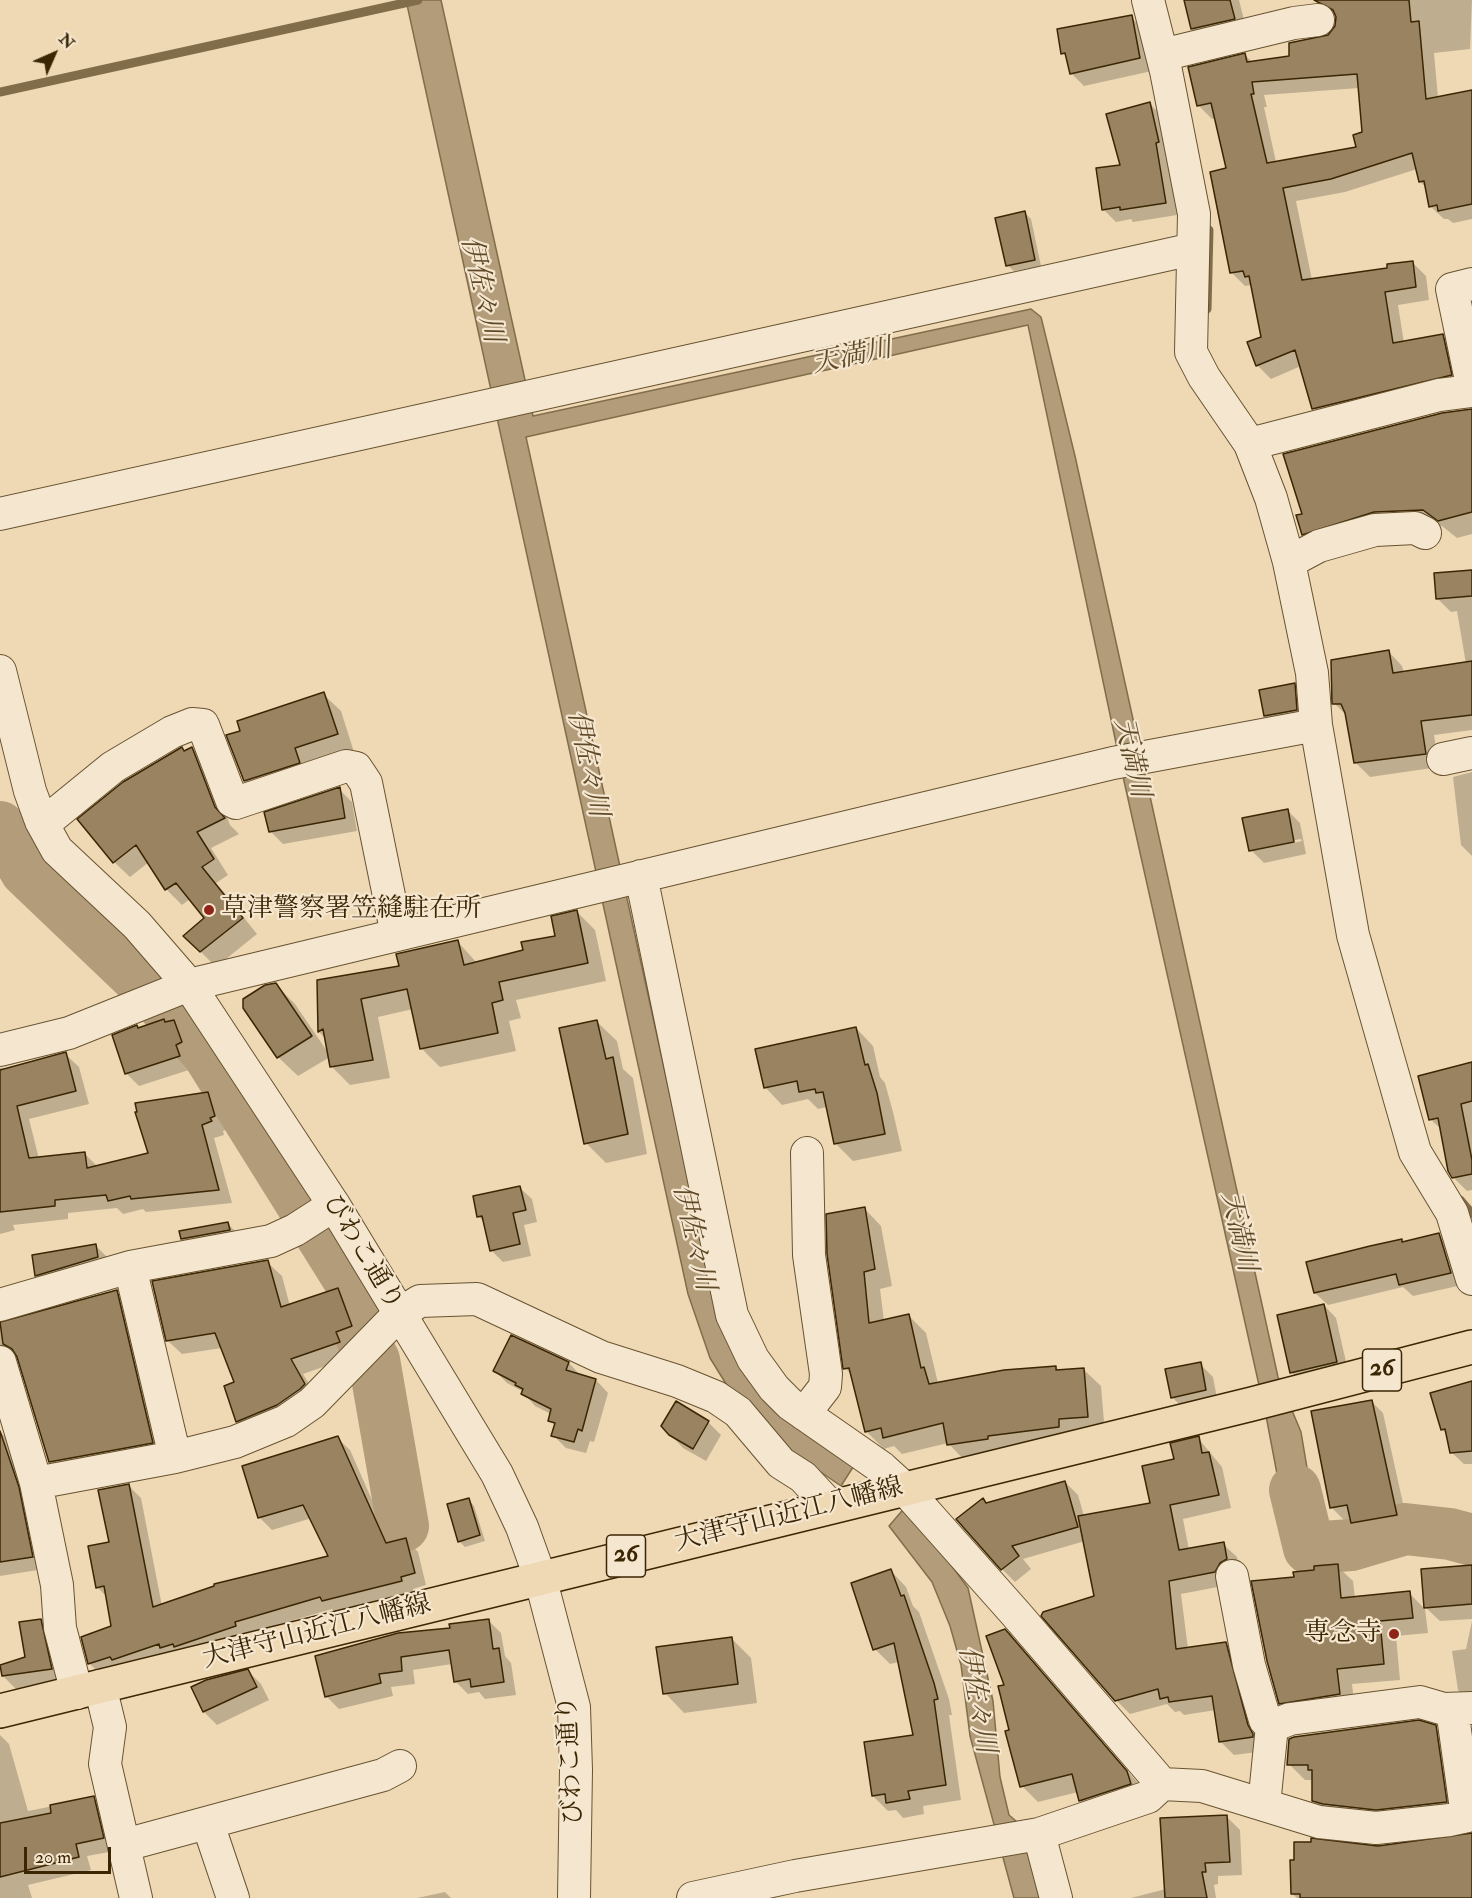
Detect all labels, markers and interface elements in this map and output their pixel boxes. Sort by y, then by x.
north arrow [24,24,84,84]
text: N [55,29,79,53]
water label: 伊佐々川 [452,234,508,346]
water label: 天満川 [809,334,895,382]
water label: 伊佐々川 [559,708,613,820]
water label: 天満川 [1105,715,1155,801]
place label: 草津警察署笠縫駐在所 [221,894,481,926]
marker: 草津警察署笠縫駐在所 [202,903,216,917]
water label: 伊佐々川 [664,1182,720,1294]
street label: びわこ通り [315,1189,409,1317]
water label: 天満川 [1212,1189,1262,1275]
road number: 26 [1362,1349,1402,1391]
street label: 大津守山近江八幡線 [672,1473,906,1559]
road number: 26 [606,1535,646,1577]
street label: 大津守山近江八幡線 [200,1590,434,1676]
place label: 専念寺 [1304,1618,1382,1650]
marker: 専念寺 [1387,1627,1401,1641]
water label: 伊佐々川 [950,1644,1000,1756]
street label: びわこ通り [553,1694,591,1826]
scale bar [27,1835,114,1873]
text: 20 m [35,1846,71,1869]

